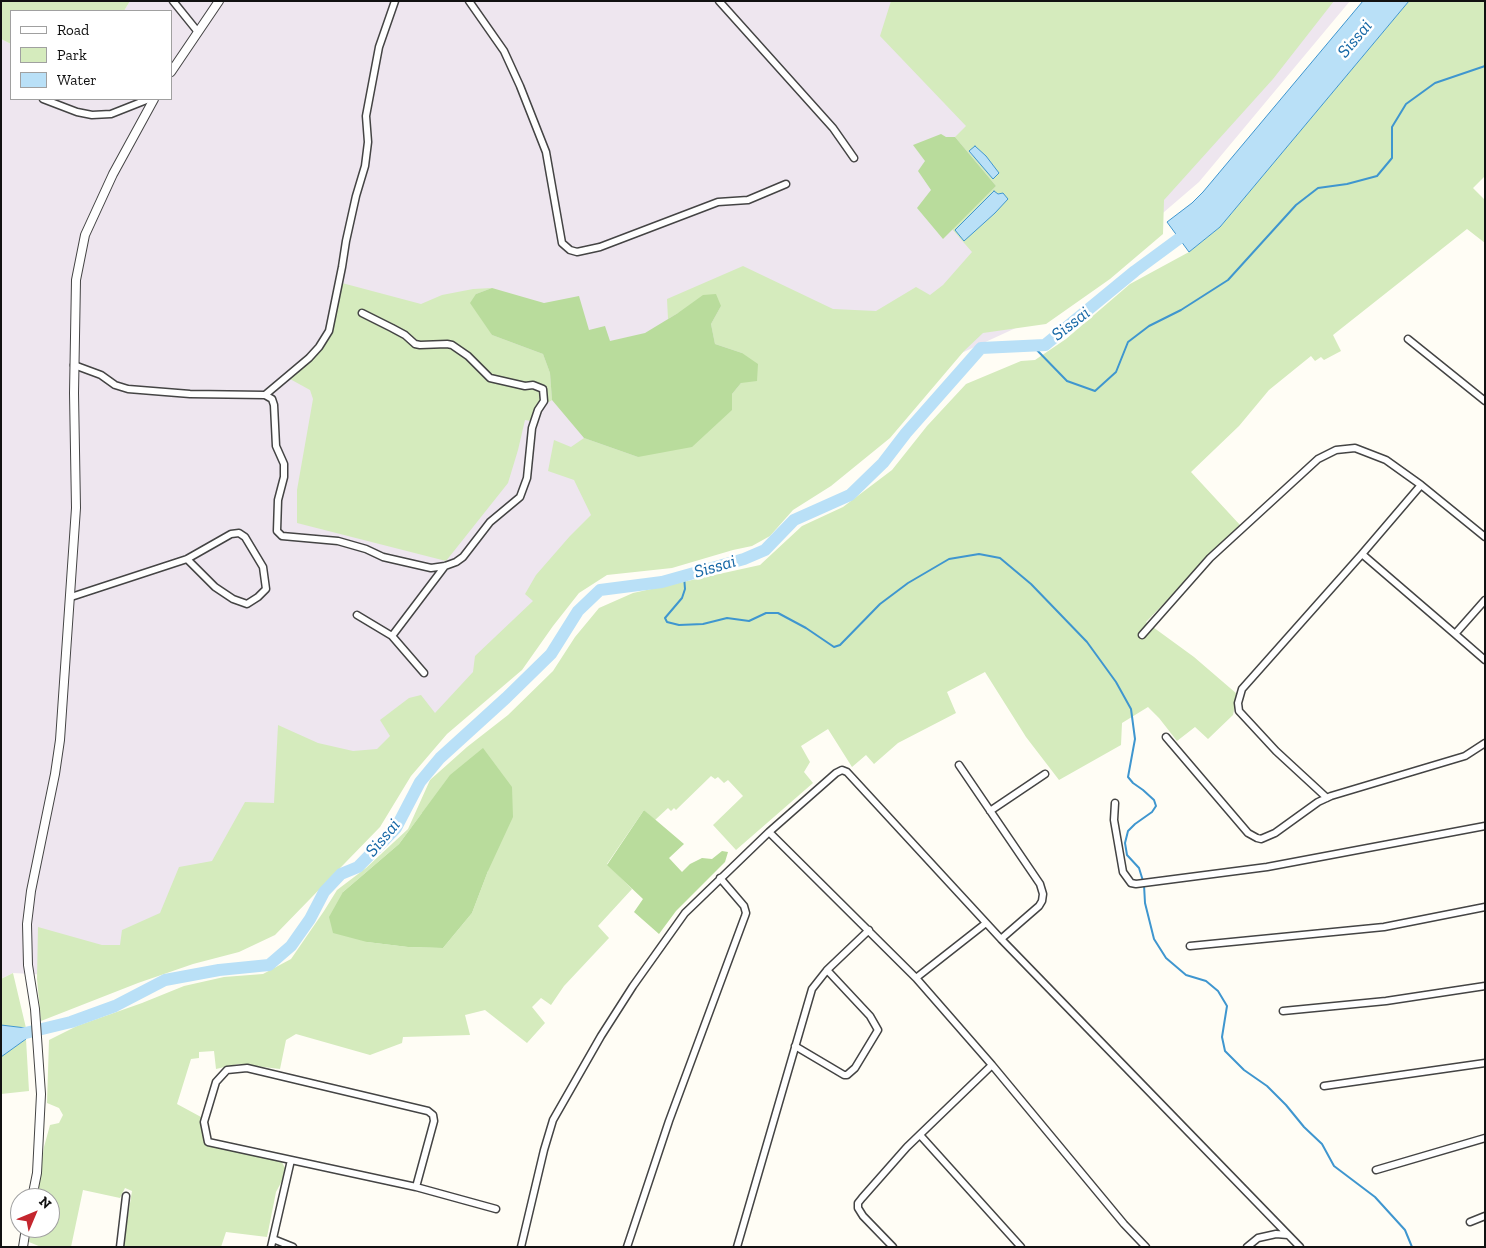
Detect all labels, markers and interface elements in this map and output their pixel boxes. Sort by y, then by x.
legend [10,10,172,100]
water label: Sissai [1333,16,1377,62]
text: Road [57,21,89,39]
text: Park [57,46,87,64]
text: Water [57,71,97,89]
water label: Sissai [1048,302,1094,346]
water label: Sissai [691,551,739,583]
water label: Sissai [361,815,405,861]
north arrow [10,1188,60,1238]
text: N [35,1193,55,1213]

